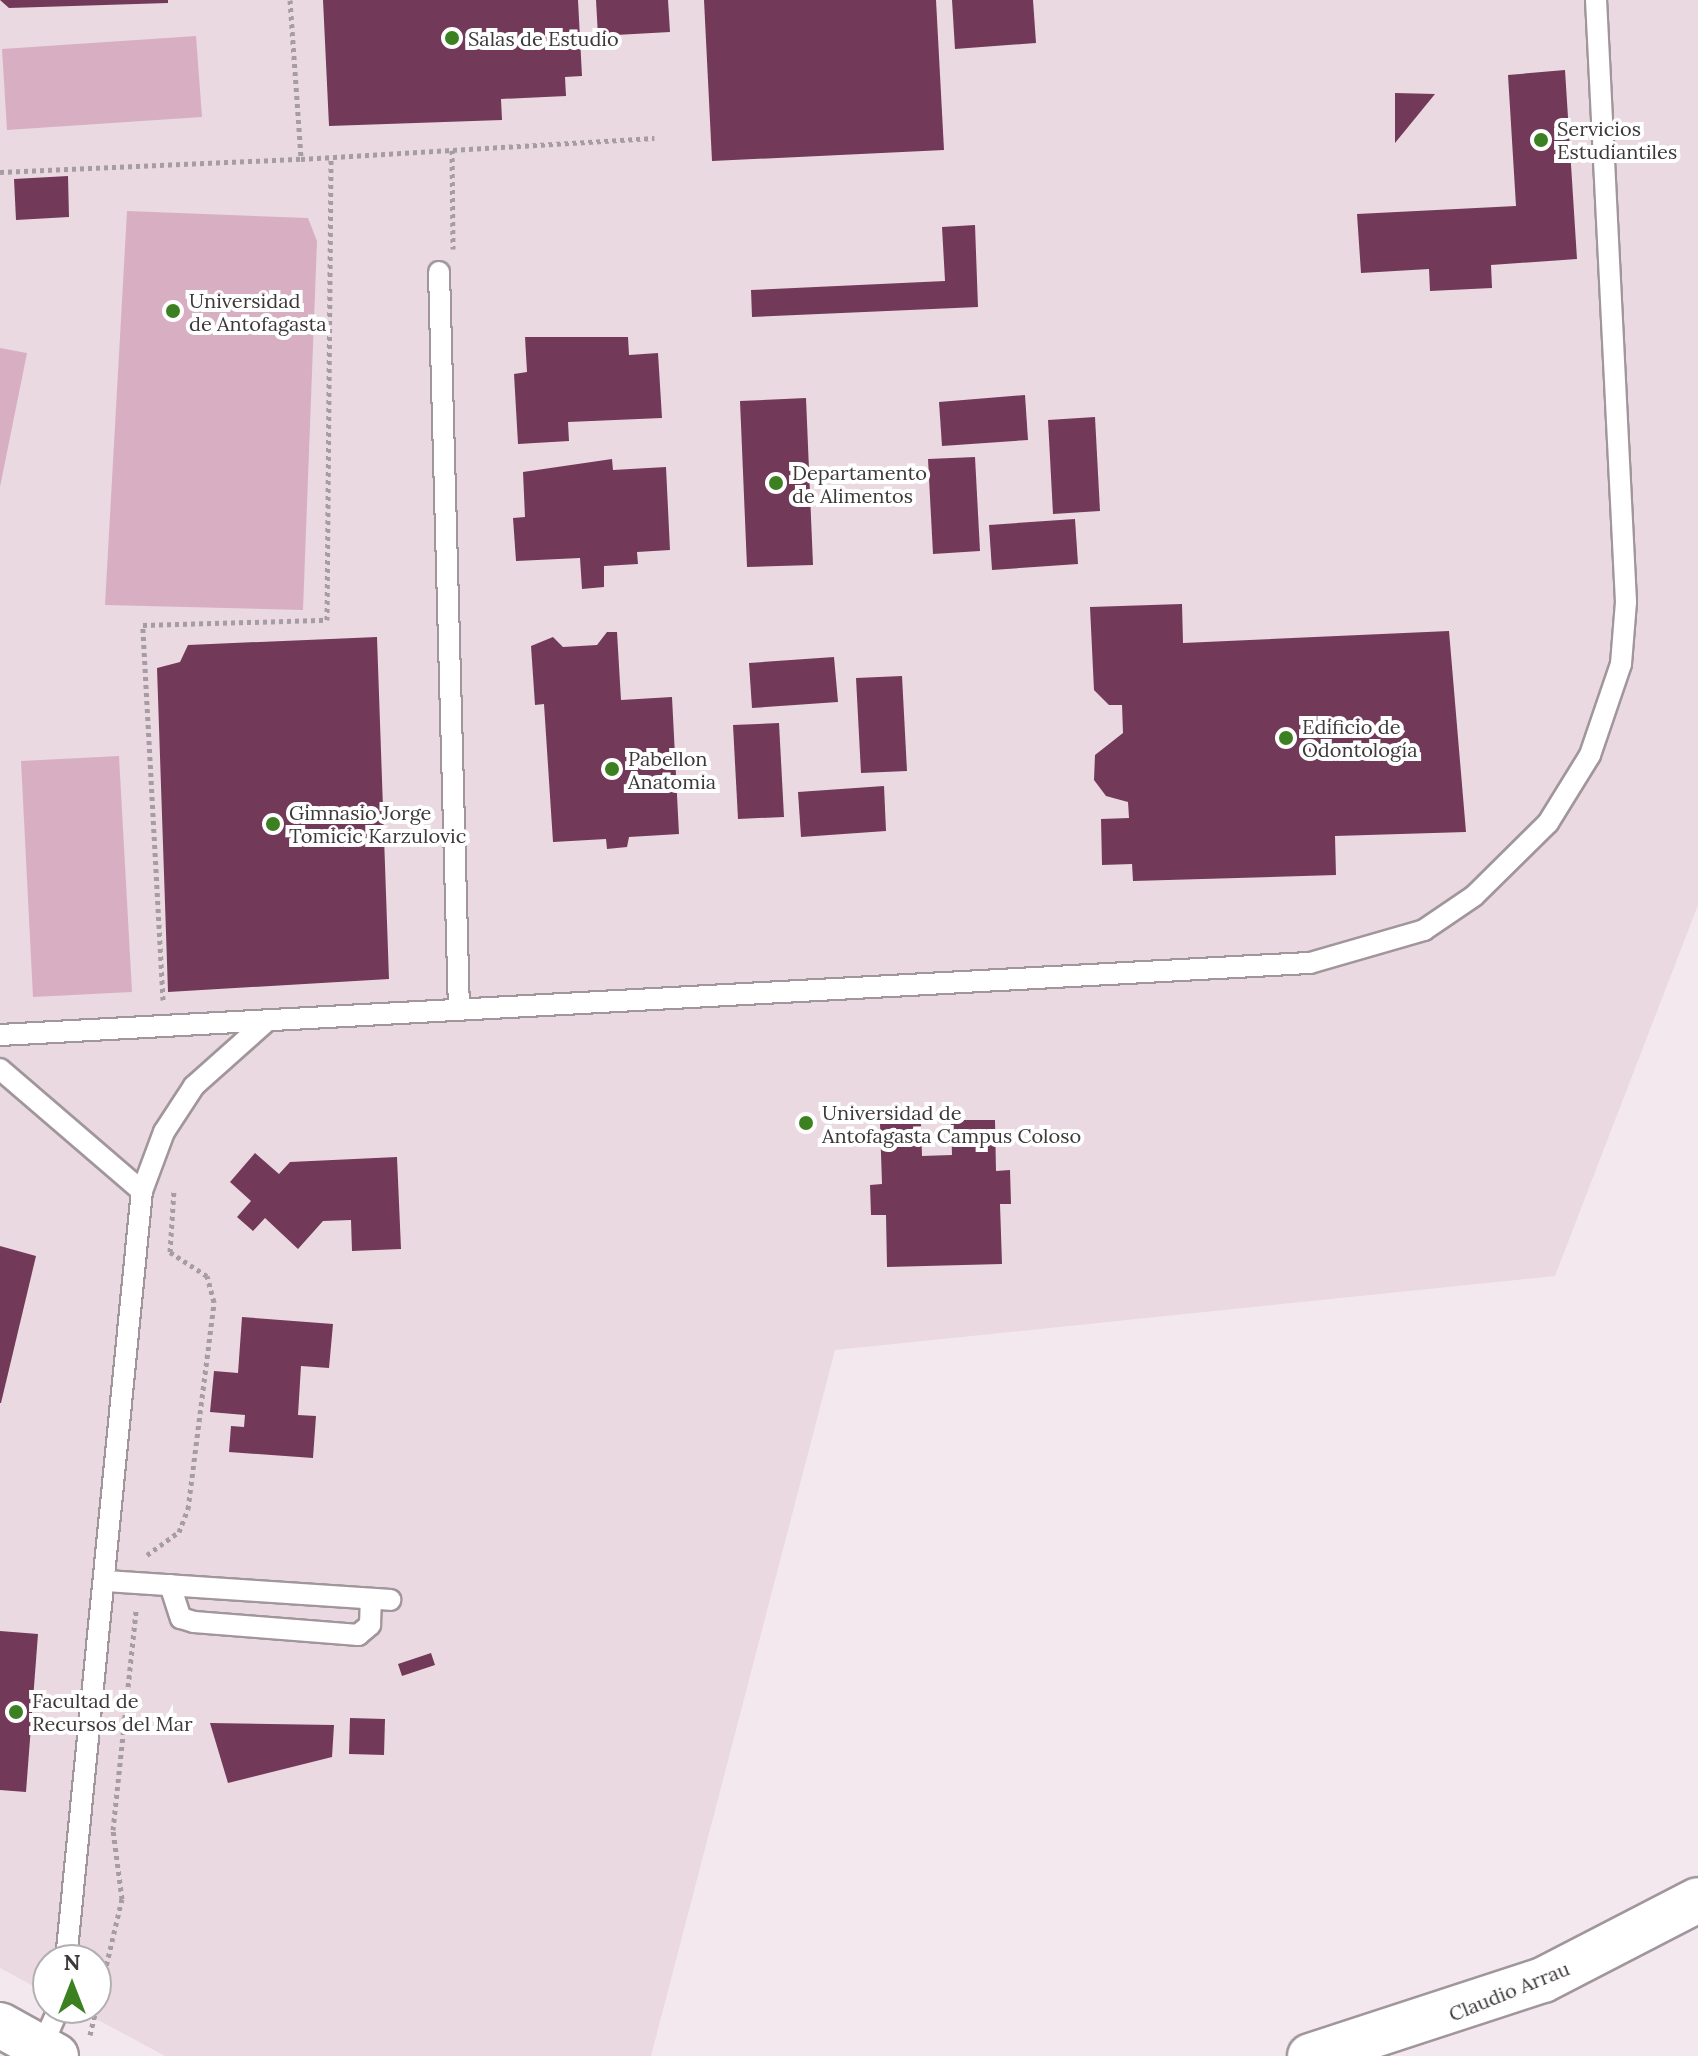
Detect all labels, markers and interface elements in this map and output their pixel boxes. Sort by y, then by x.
place label: Salas de Estudio [468,26,619,50]
marker: Salas de Estudio [443,29,461,47]
place label: Servicios Estudiantiles [1557,116,1677,163]
marker: Servicios Estudiantiles [1532,131,1550,149]
place label: Universidad de Antofagasta [189,288,327,335]
marker: Universidad de Antofagasta [164,302,182,320]
place label: Departamento de Alimentos [792,460,927,507]
marker: Departamento de Alimentos [767,474,785,492]
place label: Edificio de Odontología [1302,714,1417,761]
marker: Edificio de Odontología [1277,729,1295,747]
place label: Pabellon Anatomia [628,746,716,793]
marker: Pabellon Anatomia [603,760,621,778]
place label: Gimnasio Jorge Tomicic Karzulovic [289,800,466,847]
marker: Gimnasio Jorge Tomicic Karzulovic [264,815,282,833]
place label: Universidad de Antofagasta Campus Coloso [822,1100,1081,1147]
marker: Universidad de Antofagasta Campus Coloso [797,1114,815,1132]
place label: Facultad de Recursos del Mar [32,1688,193,1735]
marker: Facultad de Recursos del Mar [7,1703,25,1721]
north arrow [32,1944,112,2024]
text: N [63,1948,81,1976]
street label: Claudio Arrau [1445,1956,1573,2026]

